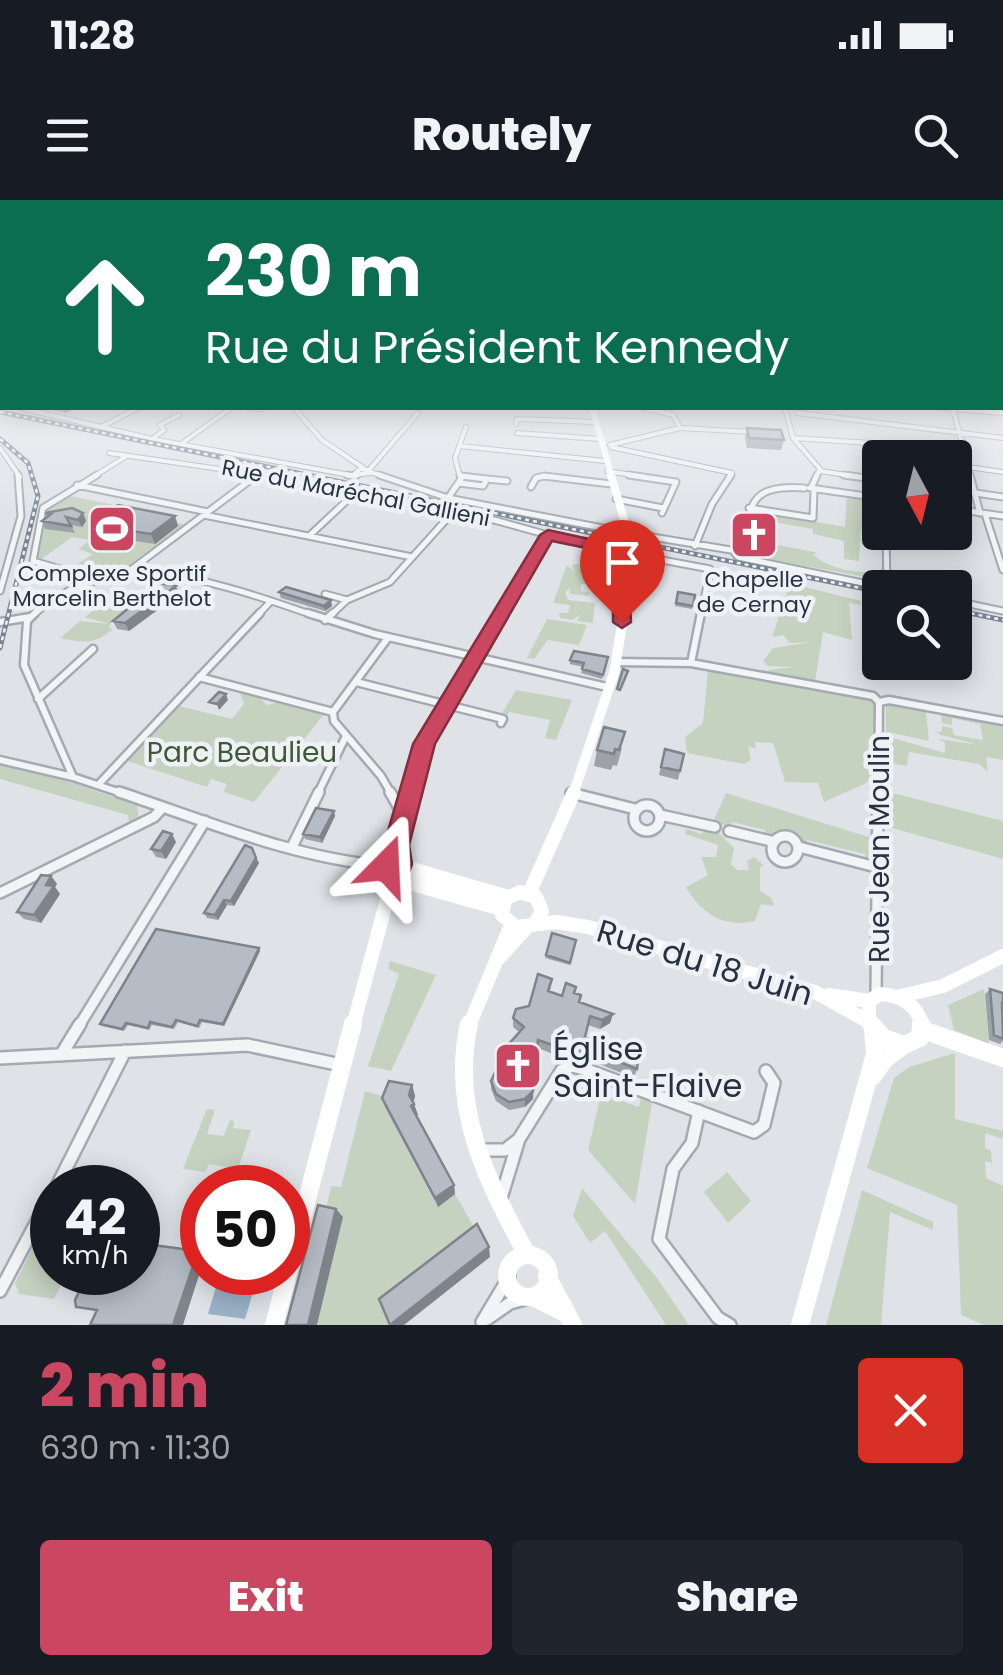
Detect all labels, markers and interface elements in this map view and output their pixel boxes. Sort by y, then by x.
text: 11:28 [50,9,136,62]
text: Routely [412,103,591,166]
icon: menu [40,108,95,163]
icon: search [908,108,963,163]
text: 230 m [205,222,422,321]
icon: ahead [40,240,170,370]
text: Rue du Président Kennedy [205,316,789,379]
north arrow [862,440,972,550]
map controls [862,440,972,680]
street label: Rue du Maréchal Gallieni [219,452,493,534]
sports icon: Complexe Sportif Marcelin Berthelot [86,503,138,555]
church icon: Chapelle de Cernay [728,509,780,561]
pin [580,520,665,623]
icon: arrive [595,535,650,590]
place label: Complexe Sportif Marcelin Berthelot [13,558,211,614]
place label: Chapelle de Cernay [697,564,812,620]
button: search [862,570,972,680]
park label: Parc Beaulieu [147,733,337,772]
street label: Rue Jean Moulin [860,735,899,963]
position arrow [334,814,438,918]
street label: Rue du 18 Juin [591,908,819,1016]
place label: Église Saint-Flaive [553,1026,742,1108]
church icon: Église Saint-Flaive [492,1040,544,1092]
speed limit sign: 50 [180,1165,310,1295]
text: 42 [64,1182,126,1253]
text: km/h [62,1238,128,1273]
text: 2 min [40,1344,209,1428]
button: close [858,1358,963,1463]
text: 630 m · 11:30 [40,1425,231,1470]
button: Exit [40,1540,492,1655]
button: Share [512,1540,963,1655]

